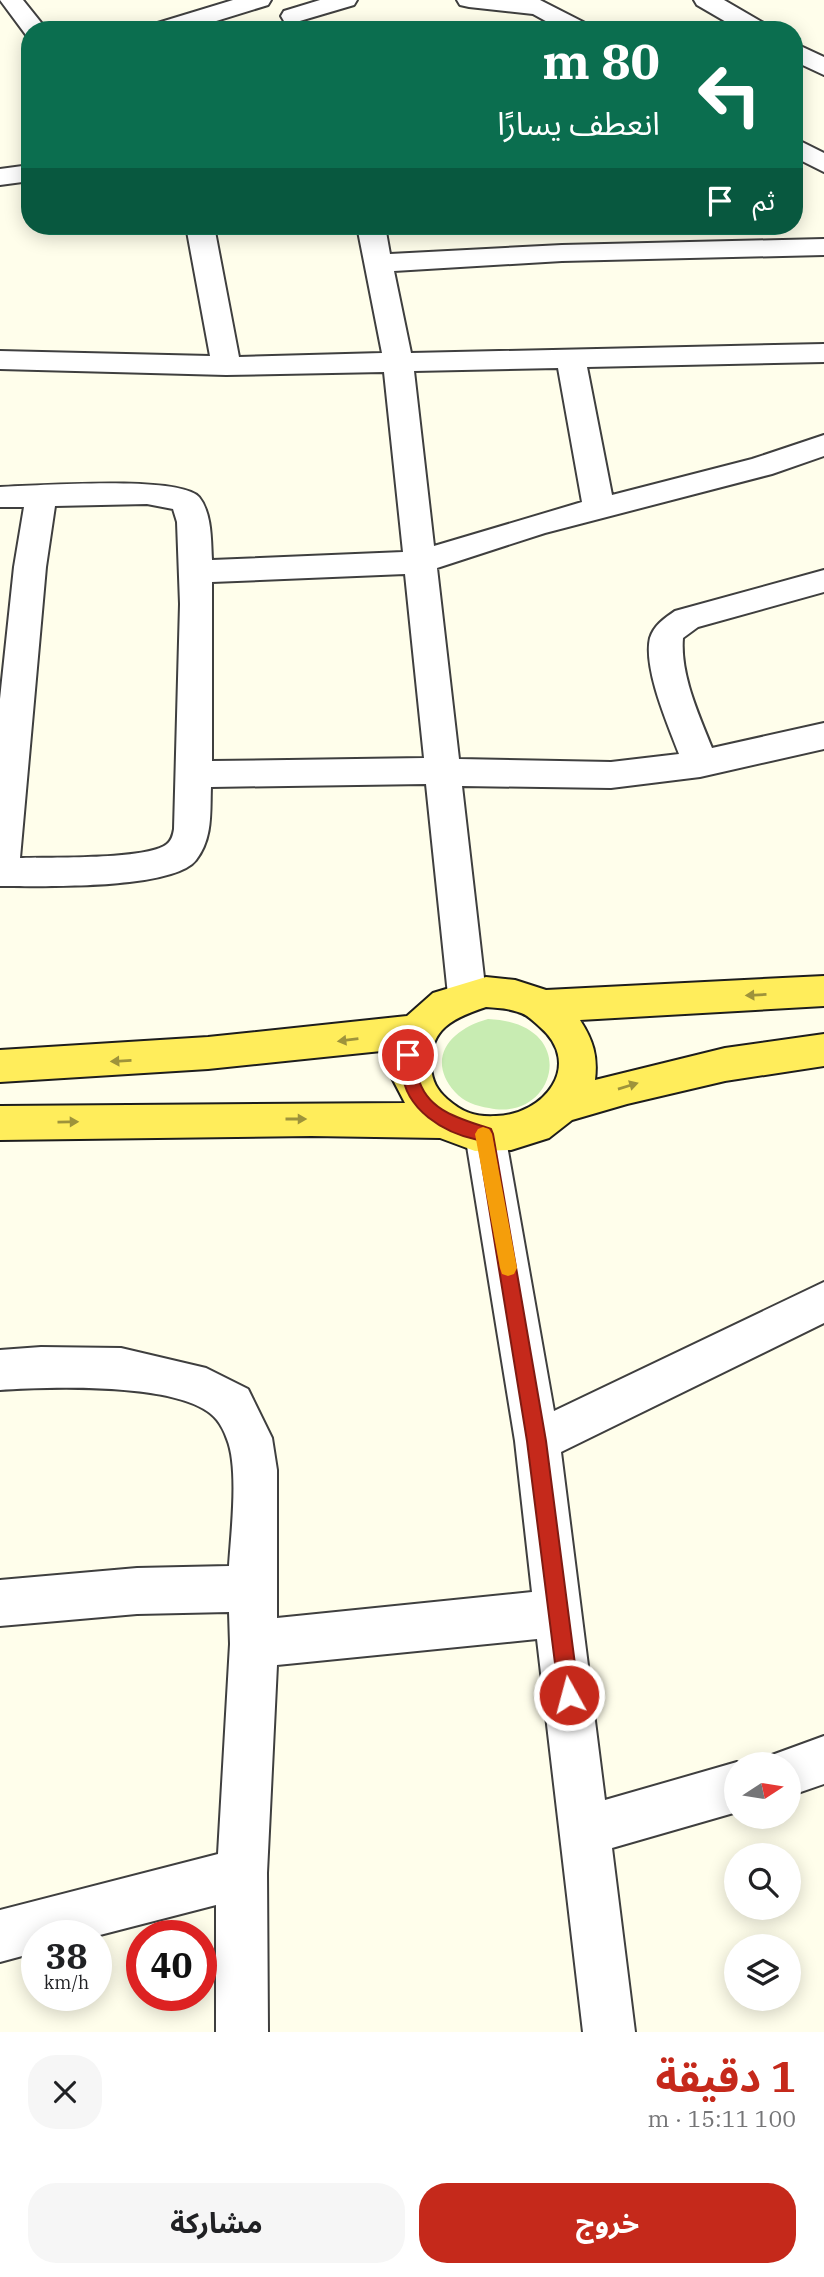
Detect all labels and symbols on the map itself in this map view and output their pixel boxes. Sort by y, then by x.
one-way arrow [745,990,767,1001]
pin [378,1025,438,1085]
one-way arrow [337,1034,359,1045]
one-way arrow [110,1055,132,1066]
one-way arrow [618,1080,639,1091]
one-way arrow [285,1113,307,1125]
one-way arrow [57,1116,79,1127]
position arrow [532,1658,606,1732]
north arrow [724,1752,802,1829]
speed limit sign: 40 [126,1920,217,2011]

